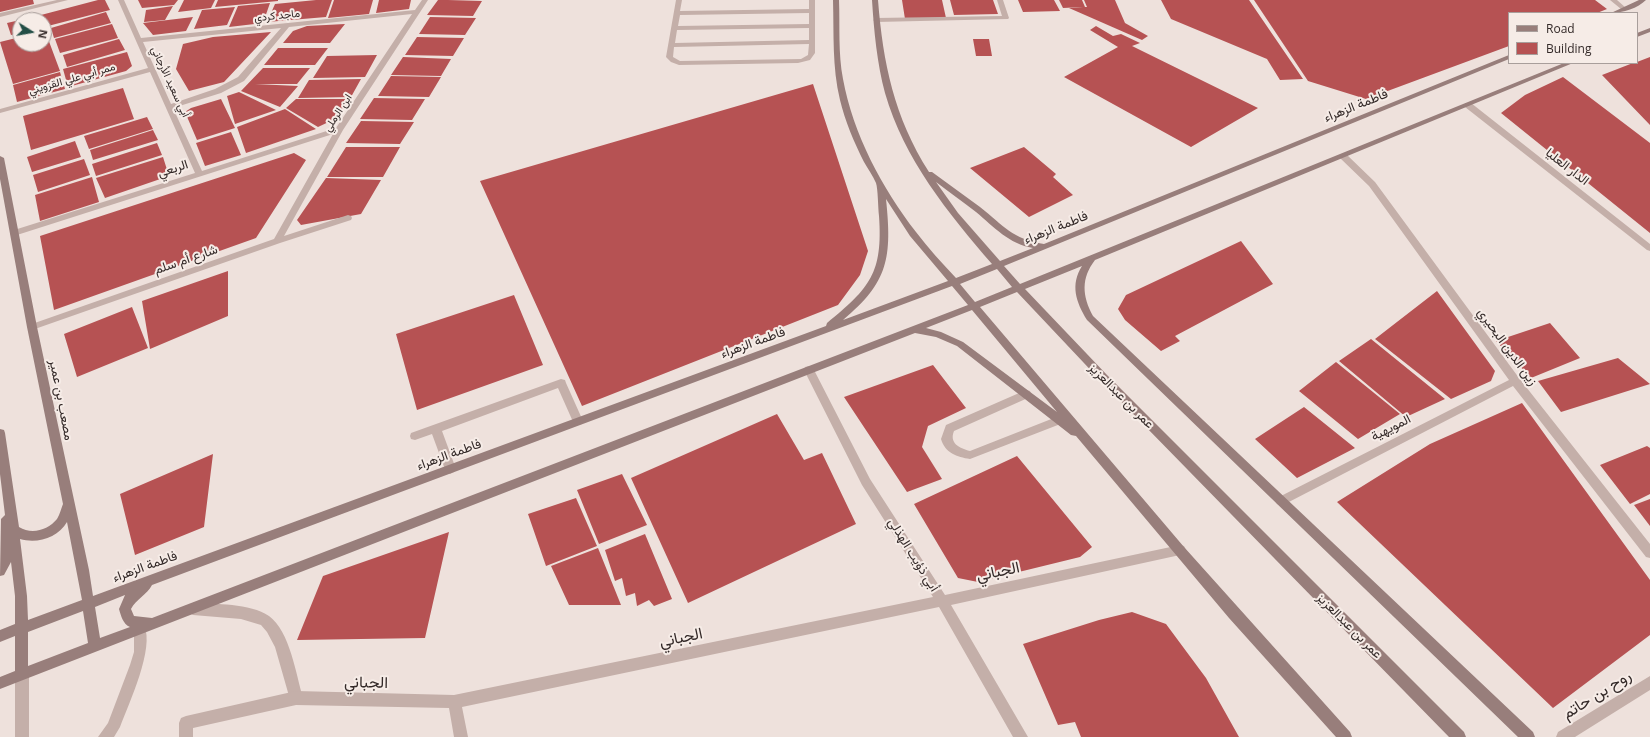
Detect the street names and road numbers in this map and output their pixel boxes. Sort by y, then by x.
street label: ماجد كردي [253,7,301,25]
street label: أبي سعيد الأرجاني [148,44,192,120]
street label: ممر أبي علي القزويني [27,60,117,98]
street label: فاطمة الزهراء [1322,86,1390,126]
street label: ابن الرملي [321,92,355,134]
street label: الدار العليا [1542,145,1592,189]
street label: الربعي [156,157,190,181]
street label: فاطمة الزهراء [1022,208,1090,248]
street label: شارع أم سلم [152,242,220,278]
street label: زين الدين البحيري [1474,305,1540,389]
street label: فاطمة الزهراء [719,324,787,362]
street label: مصعب بن عمير [46,358,76,442]
street label: عمر بن عبدالعزيز [1085,360,1157,432]
street label: المويهية [1368,411,1414,445]
street label: فاطمة الزهراء [415,436,483,474]
street label: أبي ذؤيب الهذلي [884,515,942,595]
street label: فاطمة الزهراء [111,548,179,586]
street label: الجباني [975,558,1021,586]
street label: عمر بن عبدالعزيز [1313,590,1385,662]
street label: الجباني [658,624,704,652]
street label: روح بن حاتم [1559,666,1635,724]
street label: الجباني [344,673,388,693]

